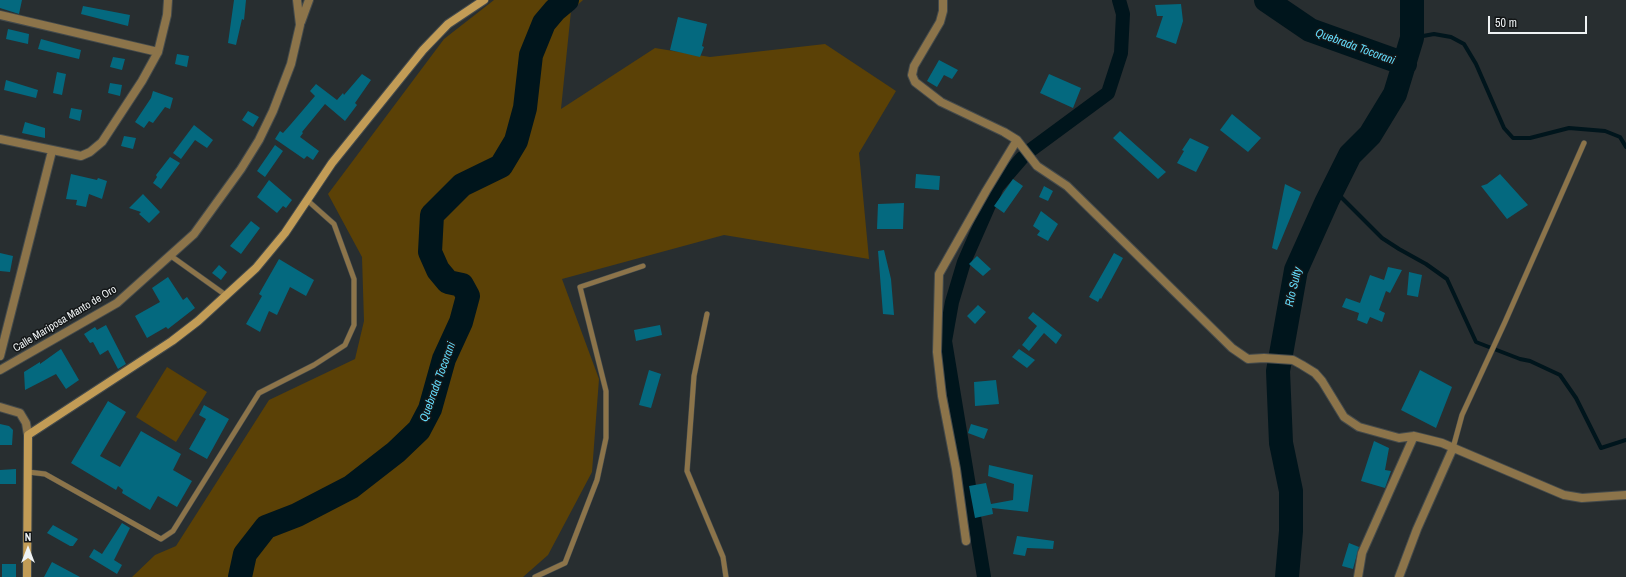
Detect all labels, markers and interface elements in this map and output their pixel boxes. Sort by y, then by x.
scale bar [1490,8,1589,34]
text: 50 m [1495,15,1517,31]
water label: Quebrada Tocorani [1313,26,1397,68]
water label: Río Sulty [1282,266,1306,308]
street label: Calle Mariposa Manto de Oro [11,283,119,355]
water label: Quebrada Tocorani [417,340,459,424]
north arrow [8,529,48,569]
text: N [25,530,31,544]

